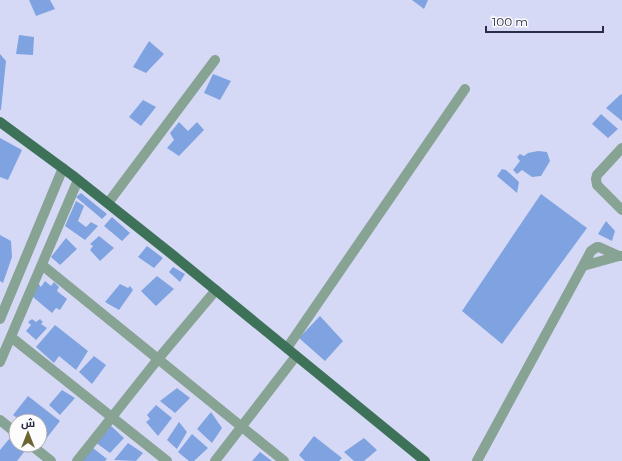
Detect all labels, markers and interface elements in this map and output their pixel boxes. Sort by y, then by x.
scale bar [486,8,603,34]
text: 100 m [492,14,528,29]
north arrow [8,413,48,453]
text: ش [21,416,35,430]

